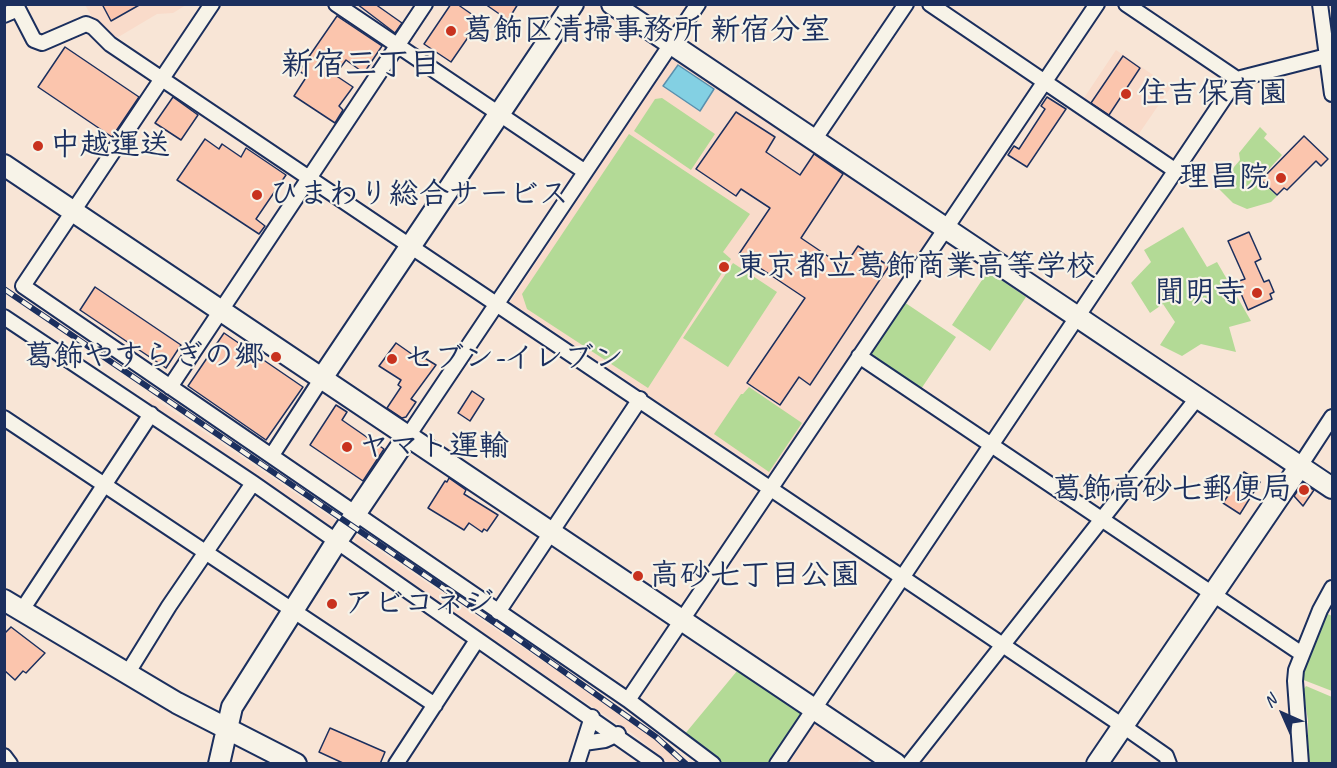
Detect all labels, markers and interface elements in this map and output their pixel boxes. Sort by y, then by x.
place label: 葛飾区清掃事務所 新宿分室 [463,13,830,49]
marker: 葛飾区清掃事務所 新宿分室 [444,24,458,38]
district label: 新宿三丁目 [281,47,441,85]
place label: 住吉保育園 [1138,76,1288,112]
marker: 住吉保育園 [1119,87,1133,101]
place label: 中越運送 [50,128,170,164]
marker: 中越運送 [31,139,45,153]
place label: 理昌院 [1179,160,1269,196]
marker: 理昌院 [1274,171,1288,185]
place label: ひまわり総合サービス [269,177,569,213]
marker: ひまわり総合サービス [250,188,264,202]
place label: 東京都立葛飾商業高等学校 [736,249,1096,285]
marker: 東京都立葛飾商業高等学校 [717,260,731,274]
place label: 聞明寺 [1155,275,1245,311]
marker: 聞明寺 [1250,286,1264,300]
place label: 葛飾やすらぎの郷 [24,339,264,375]
place label: セブン-イレブン [404,341,624,377]
marker: 葛飾やすらぎの郷 [269,350,283,364]
marker: セブン-イレブン [385,352,399,366]
place label: ヤマト運輸 [359,429,509,465]
marker: ヤマト運輸 [340,440,354,454]
place label: 葛飾高砂七郵便局 [1052,472,1292,508]
marker: 葛飾高砂七郵便局 [1297,483,1311,497]
place label: 高砂七丁目公園 [650,558,860,594]
marker: 高砂七丁目公園 [631,569,645,583]
place label: アビコネジ [344,586,494,622]
marker: アビコネジ [325,597,339,611]
north arrow [1253,684,1313,744]
text: N [1260,691,1281,712]

